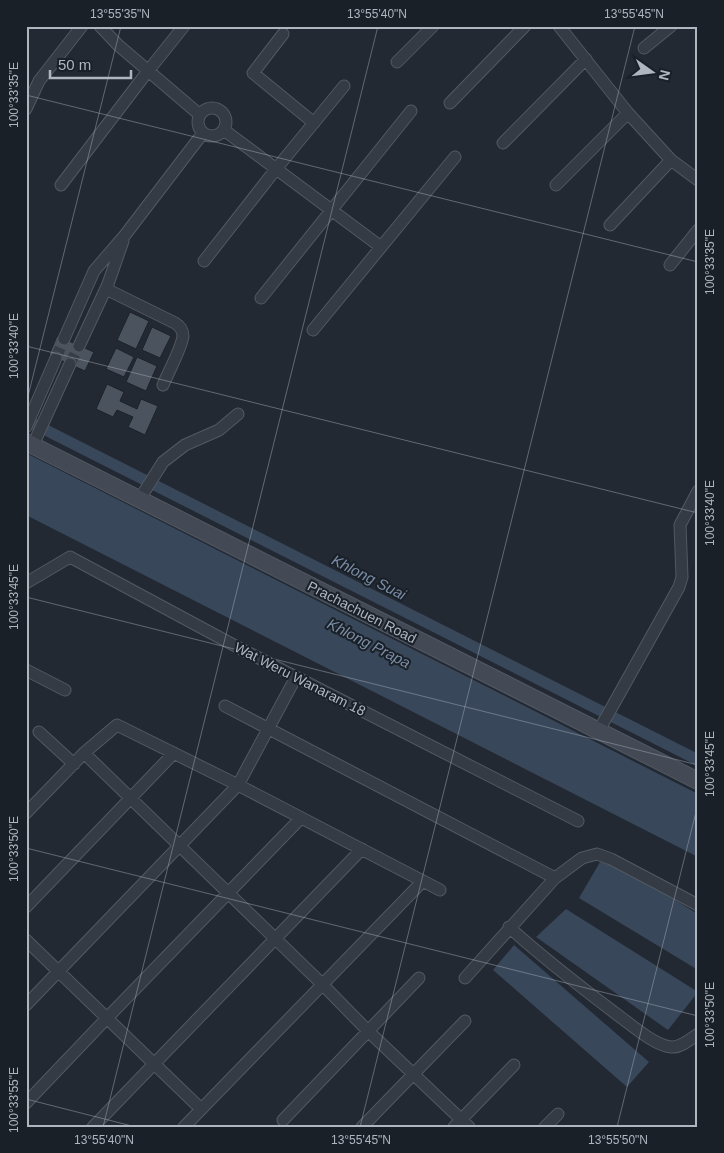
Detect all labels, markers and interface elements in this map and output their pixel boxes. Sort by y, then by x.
text: 13°55'35"N [90,7,150,21]
text: 13°55'40"N [347,7,407,21]
text: 13°55'45"N [604,7,664,21]
scale bar [50,48,131,80]
north arrow [626,48,676,98]
text: 50 m [58,56,91,73]
text: 100°33'35"E [7,62,21,128]
text: N [656,68,674,82]
text: 100°33'35"E [703,229,717,295]
text: 100°33'40"E [7,313,21,379]
text: 100°33'40"E [703,480,717,546]
water label: Khlong Suai [329,551,409,603]
text: 100°33'45"E [7,564,21,630]
street label: Prachachuen Road [305,578,419,646]
water label: Khlong Prapa [325,615,413,671]
street label: Wat Weru Wanaram 18 [232,639,368,719]
text: 100°33'45"E [703,731,717,797]
text: 100°33'50"E [7,816,21,882]
text: 100°33'50"E [703,982,717,1048]
text: 100°33'55"E [7,1067,21,1133]
text: 13°55'40"N [74,1133,134,1147]
text: 13°55'45"N [331,1133,391,1147]
text: 13°55'50"N [588,1133,648,1147]

